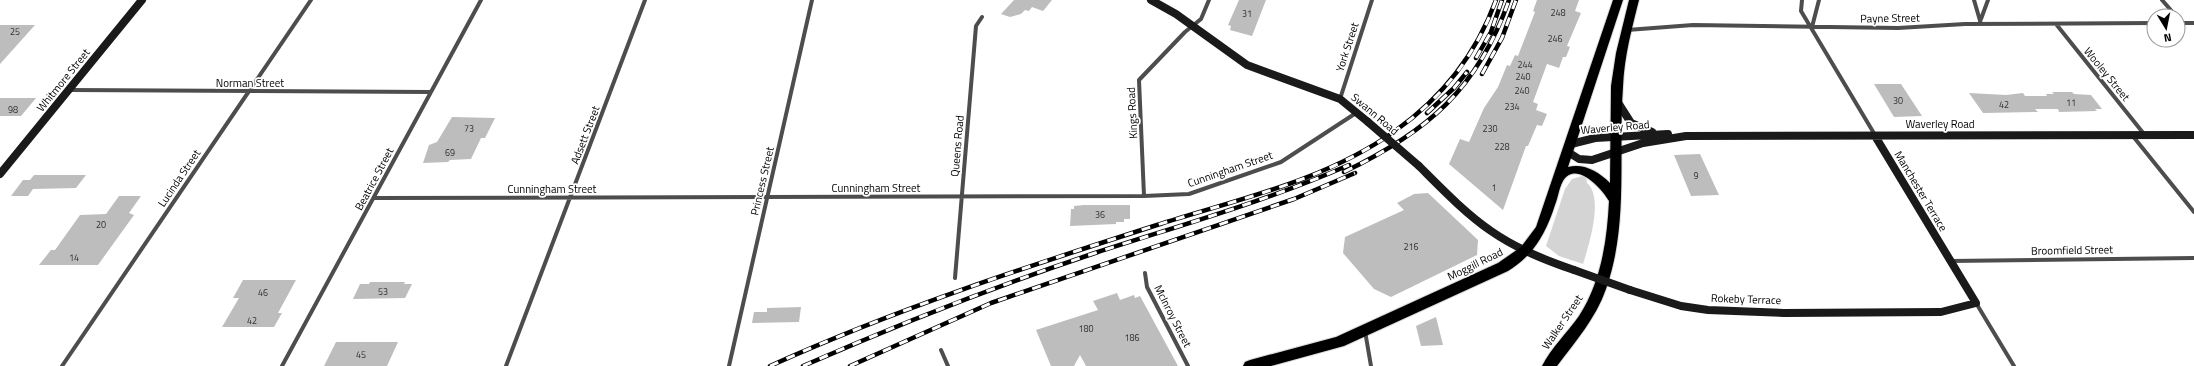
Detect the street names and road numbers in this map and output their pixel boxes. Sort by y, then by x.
street label: Payne Street [1860,9,1920,27]
street label: York Street [1332,20,1363,74]
street label: Wooley Street [2080,44,2134,104]
street label: Whitmore Street [33,45,94,115]
street label: Norman Street [216,75,284,91]
street label: Kings Road [1123,87,1141,139]
street label: Swann Road [1348,89,1402,139]
street label: Adsett Street [567,103,604,167]
street label: Queens Road [946,115,968,177]
street label: Waverley Road [1580,116,1650,138]
street label: Waverley Road [1905,116,1975,132]
street label: Beatrice Street [351,145,397,213]
street label: Princess Street [746,145,778,217]
street label: Lucinda Street [154,146,204,210]
street label: Cunningham Street [1185,147,1275,191]
street label: Manchester Terrace [1891,148,1952,235]
street label: Cunningham Street [832,180,921,196]
street label: Cunningham Street [508,181,597,197]
street label: Broomfield Street [2031,241,2113,259]
street label: Moggill Road [1445,244,1506,284]
street label: McInroy Street [1150,282,1196,350]
street label: Rokeby Terrace [1711,290,1782,308]
street label: Walker Street [1538,291,1586,353]

